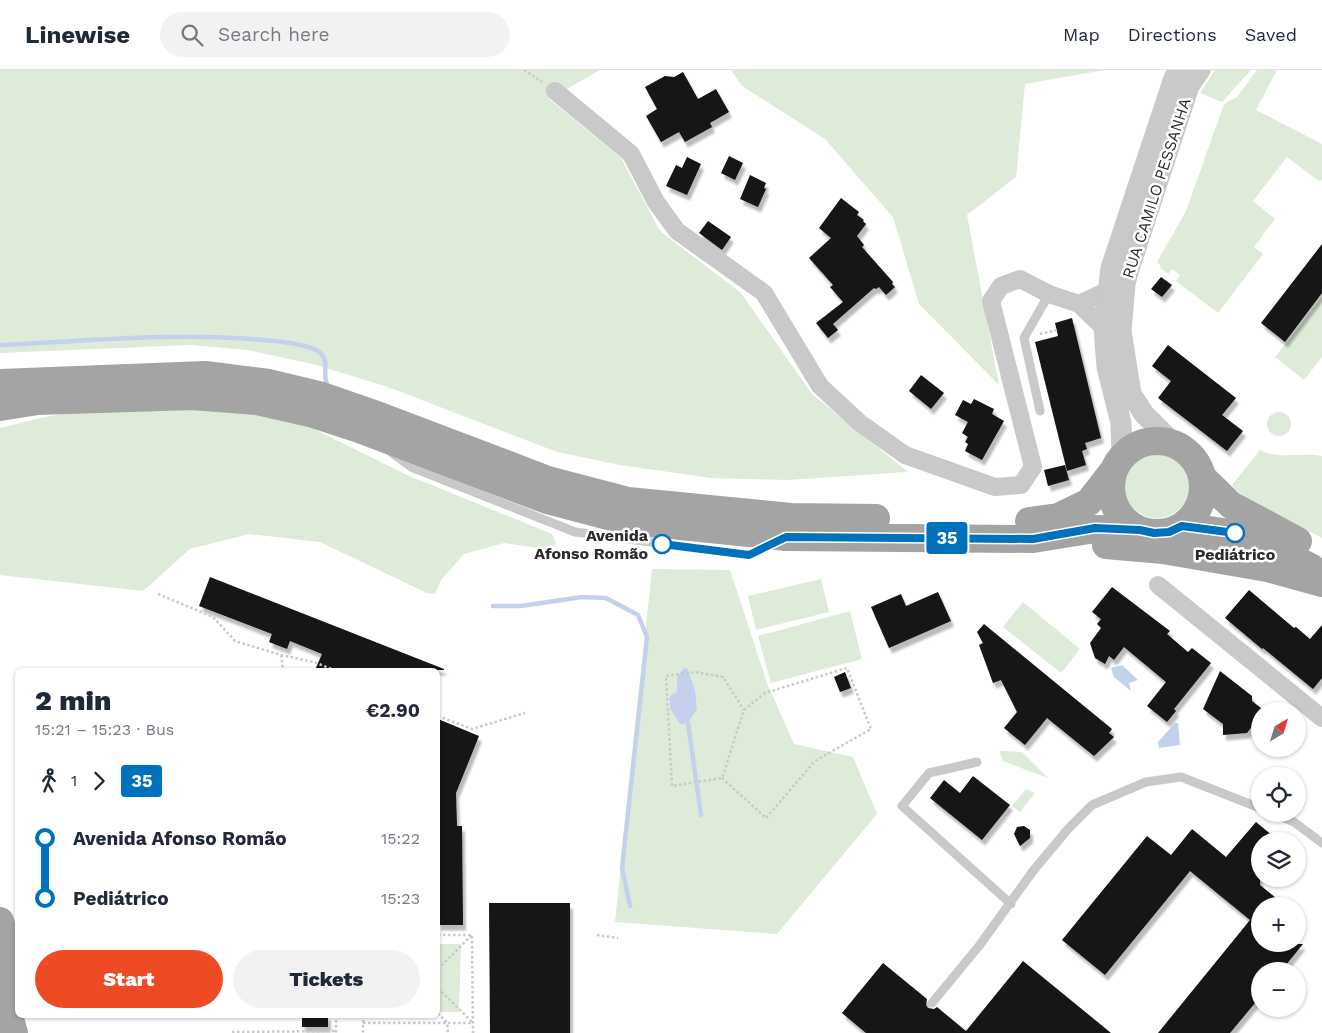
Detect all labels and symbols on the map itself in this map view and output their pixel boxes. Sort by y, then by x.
street label: RUA CAMILO PESSANHA [1118,95,1195,281]
line badge: 35 [924,522,970,554]
marker: Pediátrico [1225,523,1245,543]
place label: Avenida Afonso Romão [534,526,649,563]
marker: Avenida Afonso Romão [652,534,672,554]
place label: Pediátrico [1195,545,1276,564]
north arrow [1251,702,1306,758]

